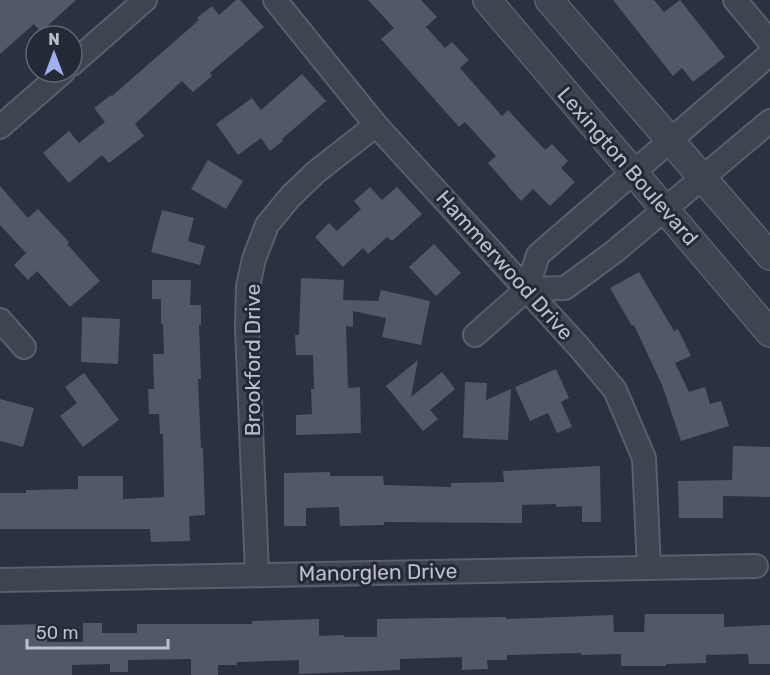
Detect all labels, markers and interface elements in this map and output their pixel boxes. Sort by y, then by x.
north arrow [24,24,84,84]
text: N [48,30,60,49]
street label: Lexington Boulevard [553,82,703,250]
street label: Hammerwood Drive [431,185,579,345]
street label: Brookford Drive [240,284,265,436]
street label: Manorglen Drive [298,558,458,586]
scale bar [27,612,168,650]
text: 50 m [36,622,79,644]

